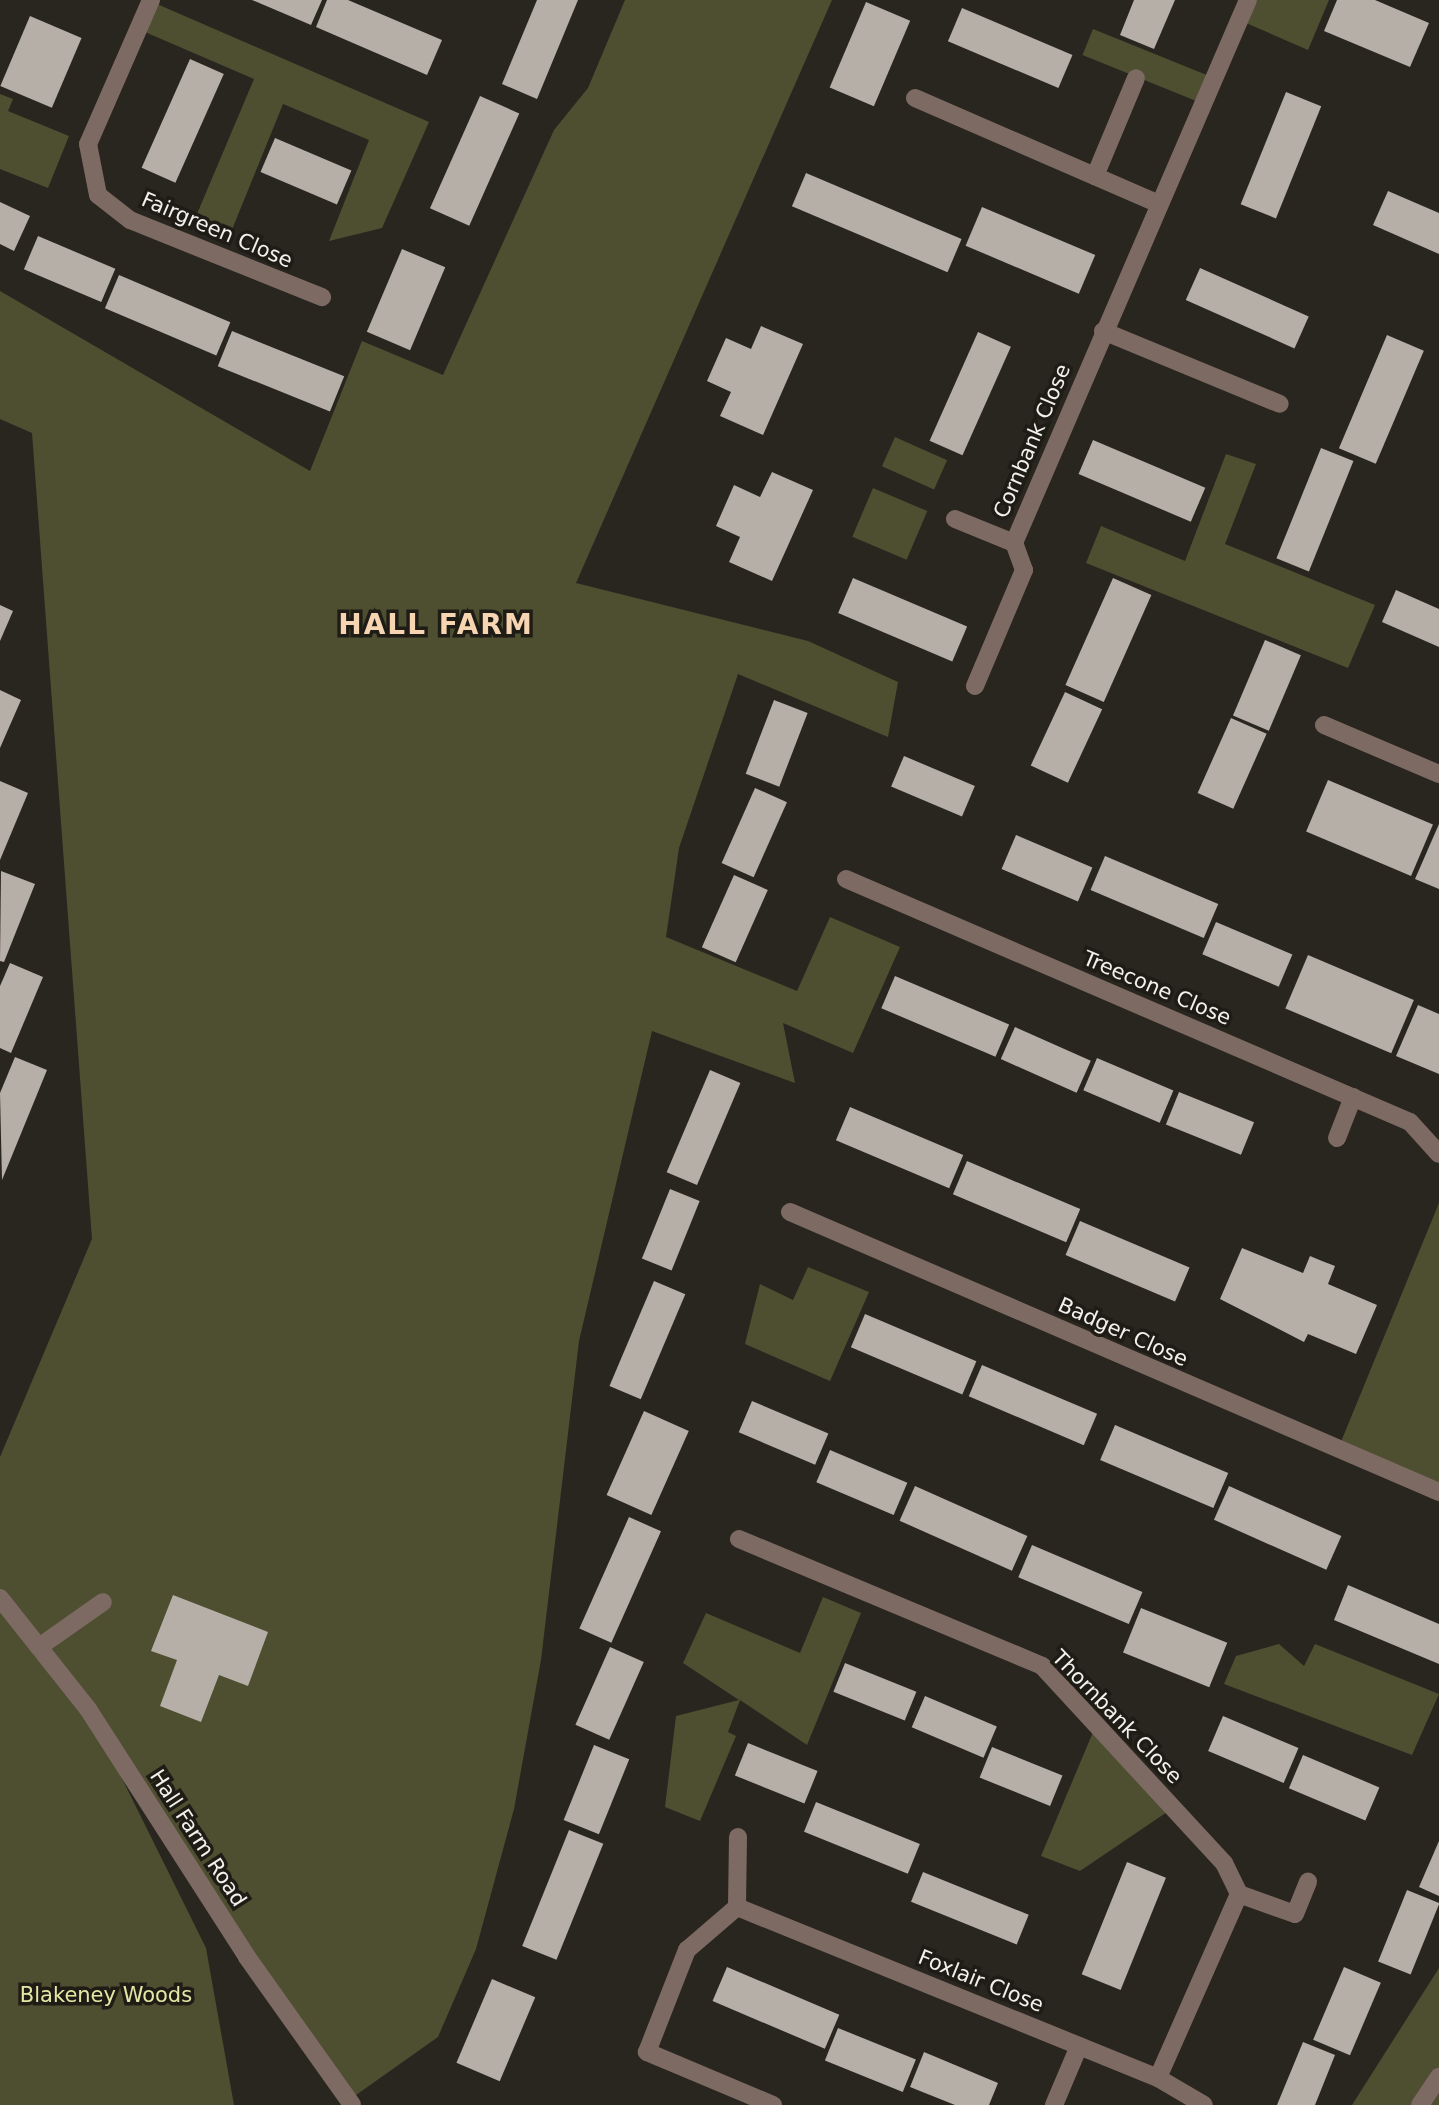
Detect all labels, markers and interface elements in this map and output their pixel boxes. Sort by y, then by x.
street label: Fairgreen Close [138,187,296,273]
street label: Cornbank Close [988,360,1076,522]
district label: HALL FARM [339,608,533,642]
street label: Treecone Close [1079,945,1235,1031]
street label: Badger Close [1054,1292,1192,1372]
street label: Thornbank Close [1047,1645,1187,1789]
street label: Hall Farm Road [144,1765,252,1911]
street label: Foxlair Close [915,1944,1047,2018]
park label: Blakeney Woods [20,1982,192,2008]

